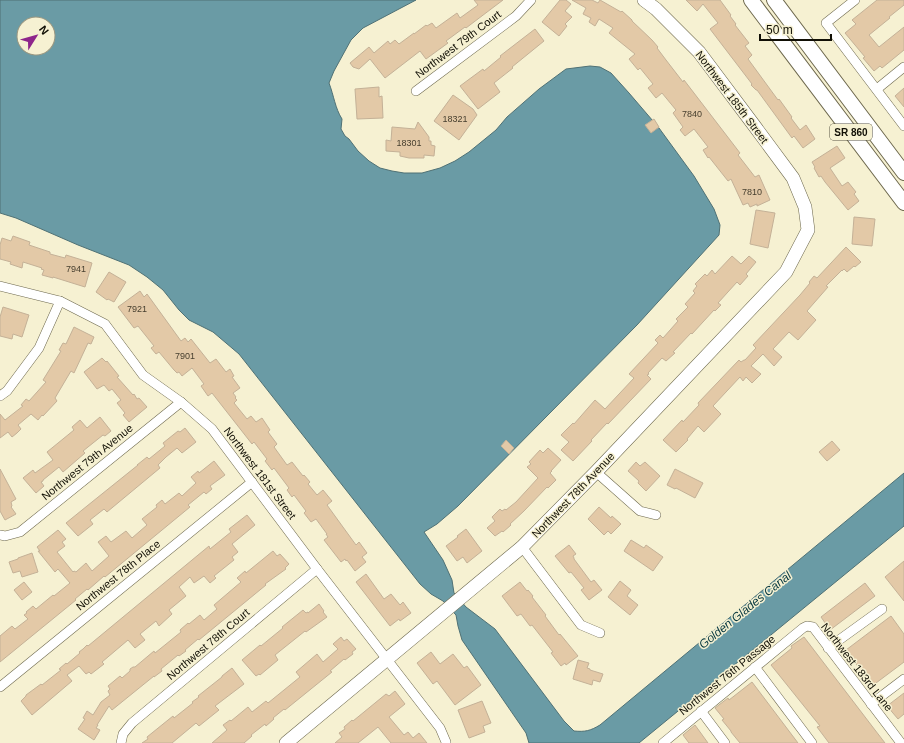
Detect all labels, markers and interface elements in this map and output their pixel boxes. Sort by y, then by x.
street label: Northwest 79th Court [413,8,503,80]
north arrow [16,16,56,56]
scale bar [760,16,831,42]
text: N [37,23,51,37]
text: 50 m [766,23,793,37]
street label: Northwest 185th Street [693,48,771,146]
house number: 7840 [682,109,702,119]
house number: 18321 [442,114,468,124]
road number: SR 860 [830,124,872,140]
house number: 18301 [396,138,422,148]
house number: 7810 [742,187,762,197]
house number: 7941 [66,264,86,274]
house number: 7921 [127,304,147,314]
house number: 7901 [175,351,195,361]
street label: Northwest 79th Avenue [39,422,135,502]
street label: Northwest 181st Street [222,425,298,521]
street label: Northwest 78th Avenue [529,450,617,540]
street label: Northwest 78th Place [74,537,162,613]
water label: Golden Glades Canal [696,568,794,652]
street label: Northwest 78th Court [164,606,252,682]
street label: Northwest 183rd Lane [819,621,895,713]
street label: Northwest 76th Passage [677,633,777,717]

